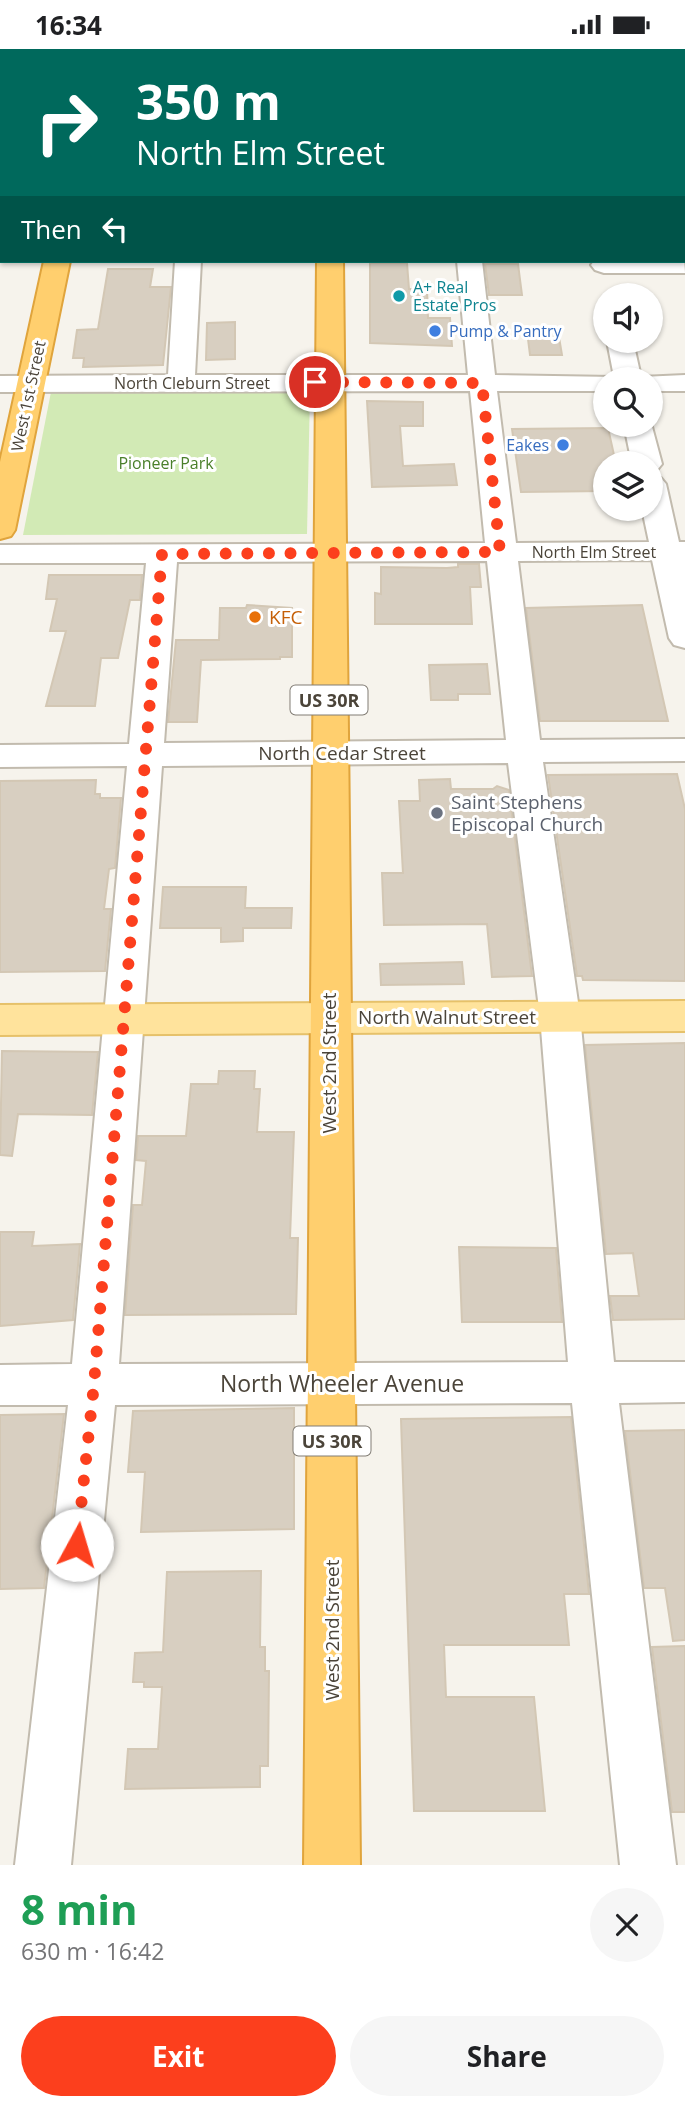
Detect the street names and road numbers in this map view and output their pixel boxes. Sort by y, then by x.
street label: West 1st Street [6,338,51,453]
street label: North Cleburn Street [114,372,270,394]
street label: North Elm Street [532,541,657,563]
road number: US 30R [290,685,368,715]
street label: North Cedar Street [258,740,426,766]
street label: West 2nd Street [316,992,342,1134]
street label: North Walnut Street [358,1004,536,1030]
street label: North Wheeler Avenue [220,1367,464,1399]
road number: US 30R [294,1427,370,1455]
street label: West 2nd Street [319,1559,345,1701]

